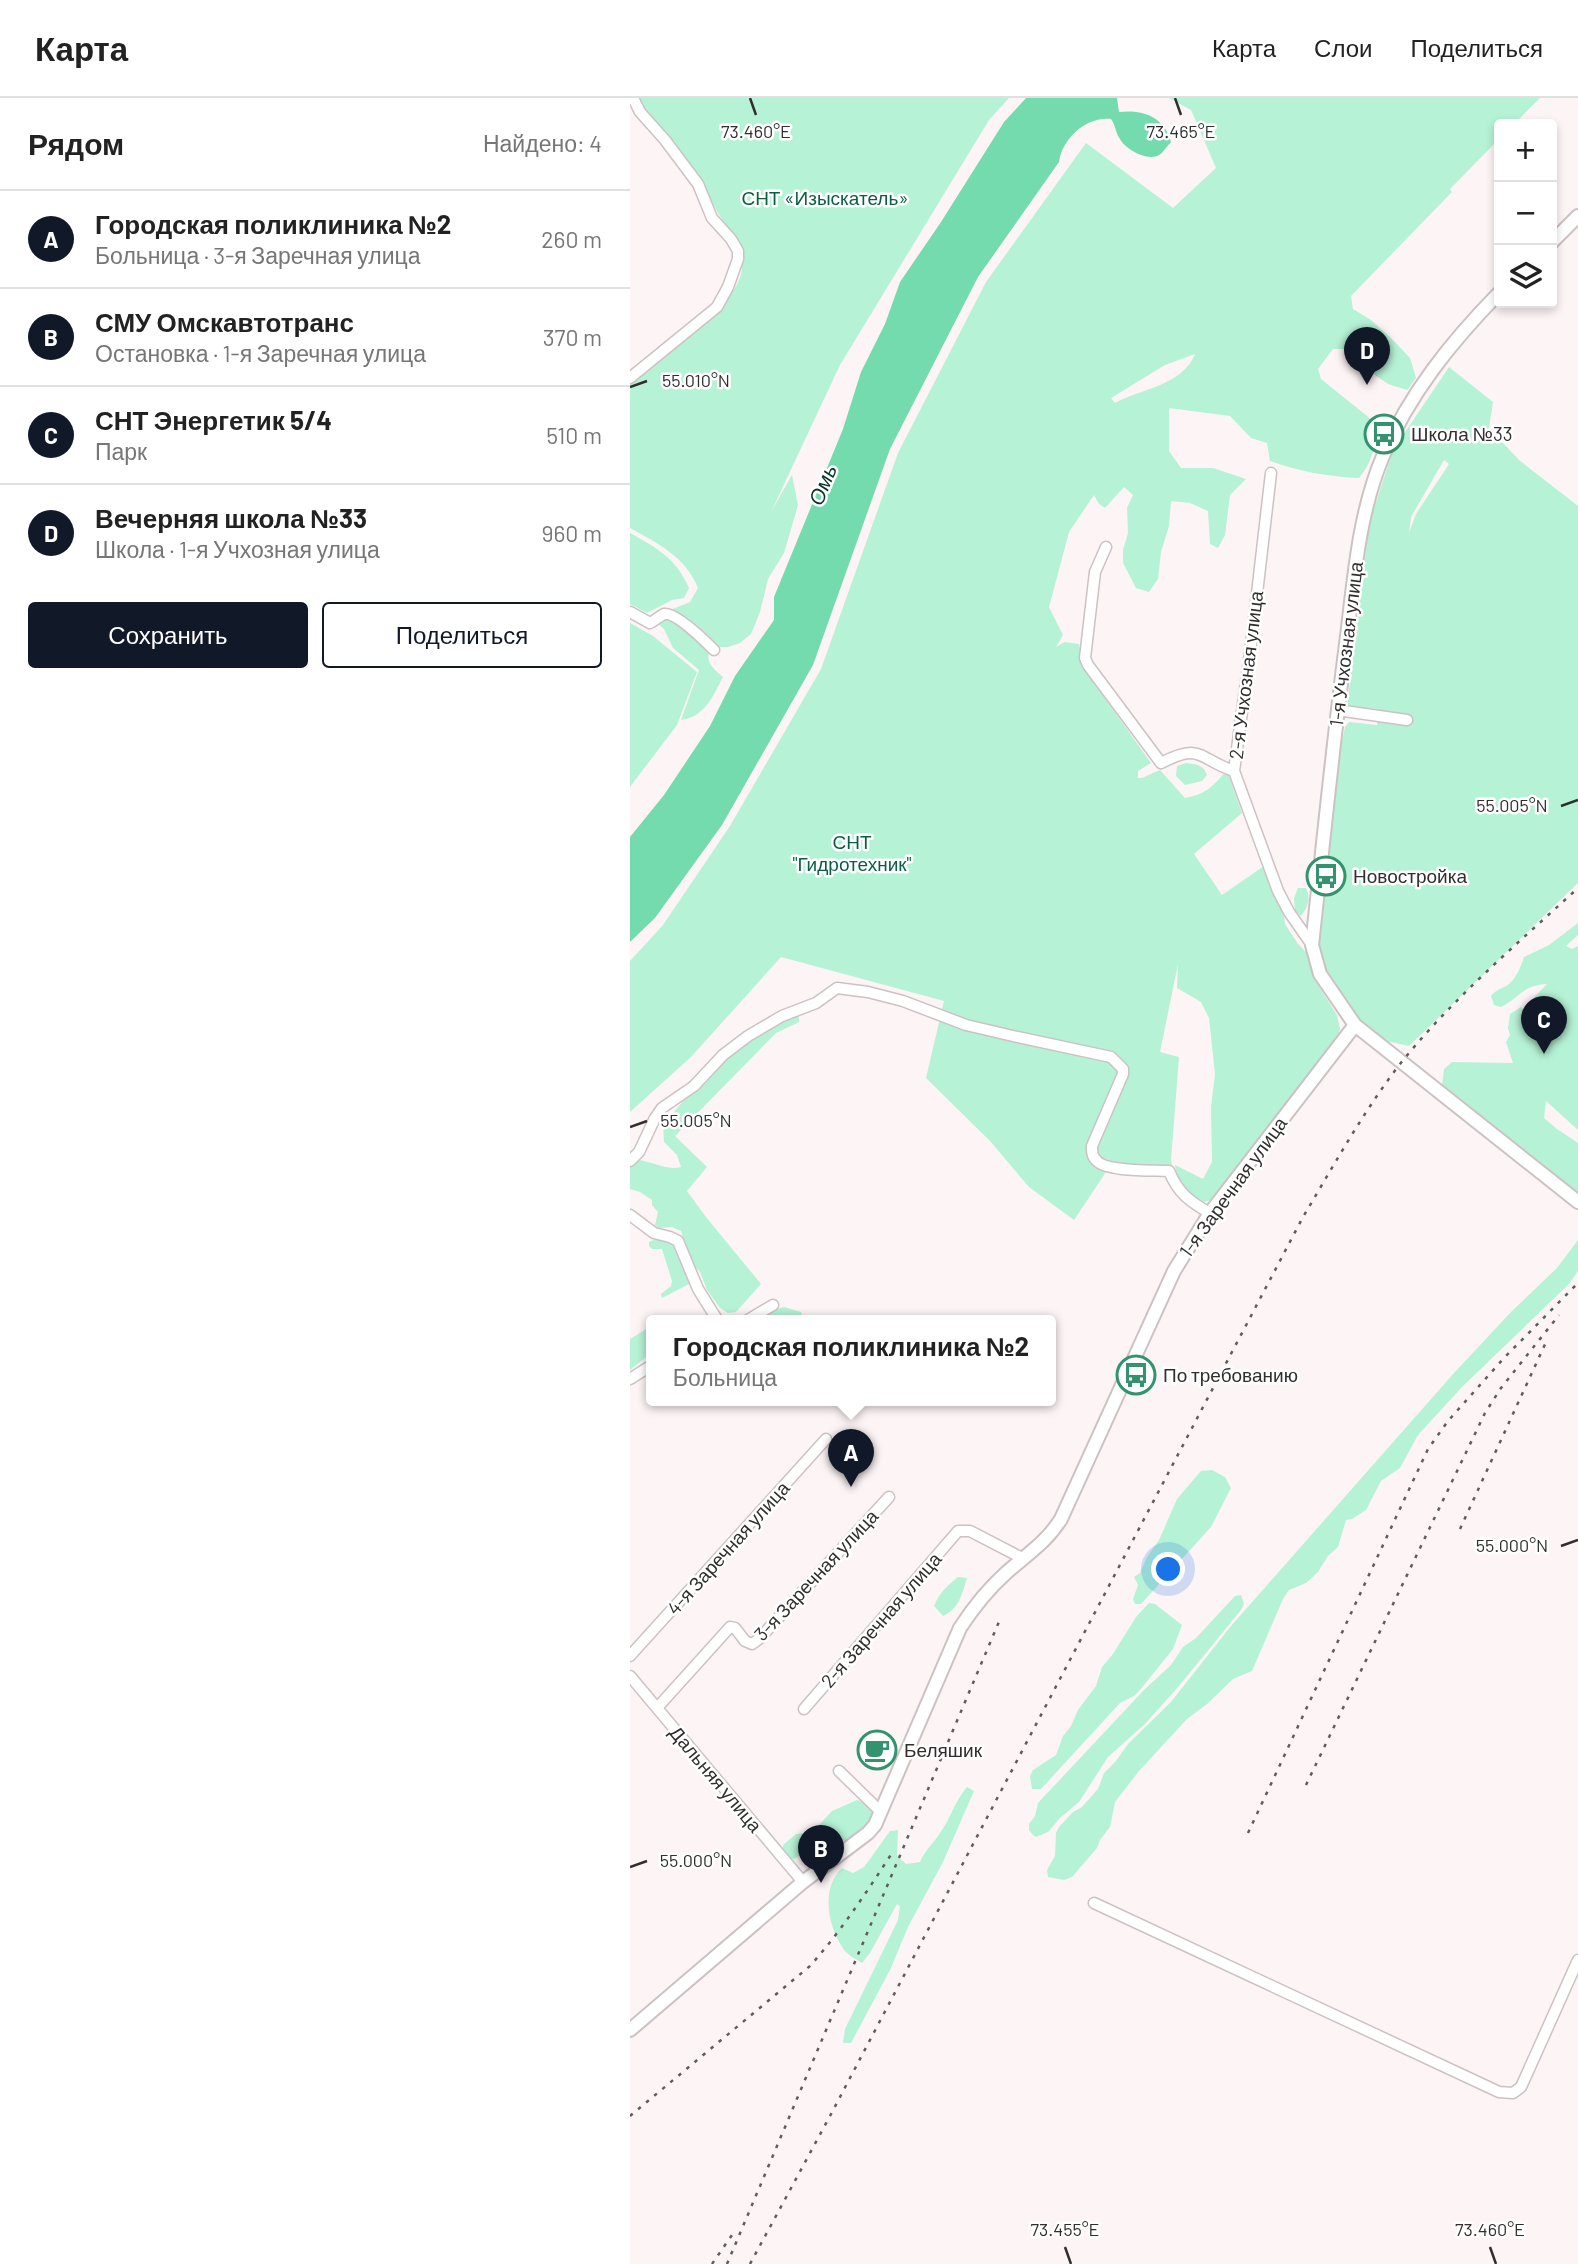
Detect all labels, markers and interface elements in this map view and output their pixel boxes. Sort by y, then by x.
text: Карта [35,28,128,68]
text: Карта [1212,33,1276,62]
text: Слои [1314,33,1372,62]
text: Поделиться [1410,33,1543,62]
map controls [1494,119,1557,308]
button: + [1494,119,1557,182]
text: 73.460°E [721,120,791,142]
text: 73.465°E [1147,120,1215,142]
text: Рядом [28,125,124,161]
text: Найдено: 4 [483,129,602,157]
button: − [1494,182,1557,245]
park label: СНТ «Изыскатель» [741,186,909,209]
text: Городская поликлиника №2 [95,208,451,239]
text: A [43,225,59,253]
text: 260 m [541,225,602,253]
text: Больница · 3-я Заречная улица [95,241,421,269]
button: layers [1494,245,1557,308]
text: СМУ Омскавтотранс [95,306,354,337]
text: B [44,323,58,351]
text: 370 m [543,323,602,351]
pin: D [1344,327,1390,385]
text: Остановка · 1-я Заречная улица [95,339,426,367]
text: 55.010°N [662,369,730,391]
text: СНТ Энергетик 5/4 [95,404,332,435]
bus stop icon: Школа №33 [1363,413,1405,455]
text: C [44,421,58,449]
text: 510 m [546,421,602,449]
place label: Школа №33 [1411,422,1513,445]
text: Парк [95,437,147,465]
water label: Омь [802,460,841,508]
text: Вечерняя школа №33 [95,502,367,533]
text: D [44,519,58,547]
text: 960 m [542,519,602,547]
text: Школа · 1-я Учхозная улица [95,535,380,563]
street label: 1-я Учхозная улица [1324,560,1367,728]
street label: 2-я Учхозная улица [1224,589,1267,760]
button: Сохранить [28,602,308,668]
button: Поделиться [322,602,602,668]
text: 55.005°N [1476,794,1548,816]
park label: СНТ "Гидротехник" [792,830,912,875]
bus stop icon: Новостройка [1305,855,1347,897]
place label: Новостройка [1353,864,1467,887]
pin: C [1521,996,1567,1054]
text: 55.005°N [660,1109,732,1131]
street label: 1-я Заречная улица [1174,1112,1292,1261]
popup [646,1315,1056,1406]
text: Городская поликлиника №2 [673,1330,1029,1361]
bus stop icon: По требованию [1115,1354,1157,1396]
text: Больница [673,1363,777,1391]
place label: По требованию [1163,1363,1298,1386]
pin: A [828,1429,874,1487]
street label: 4-я Заречная улица [662,1476,794,1619]
street label: 3-я Заречная улица [749,1504,883,1645]
text: 55.000°N [1476,1534,1548,1556]
street label: 2-я Заречная улица [816,1547,946,1692]
your location [1151,1552,1185,1586]
street label: Дальняя улица [665,1721,768,1837]
cafe icon: Беляшик [856,1729,898,1771]
place label: Беляшик [904,1738,983,1761]
pin: B [798,1825,844,1883]
text: 55.000°N [660,1849,732,1871]
text: 73.455°E [1031,2218,1099,2240]
text: 73.460°E [1455,2218,1525,2240]

